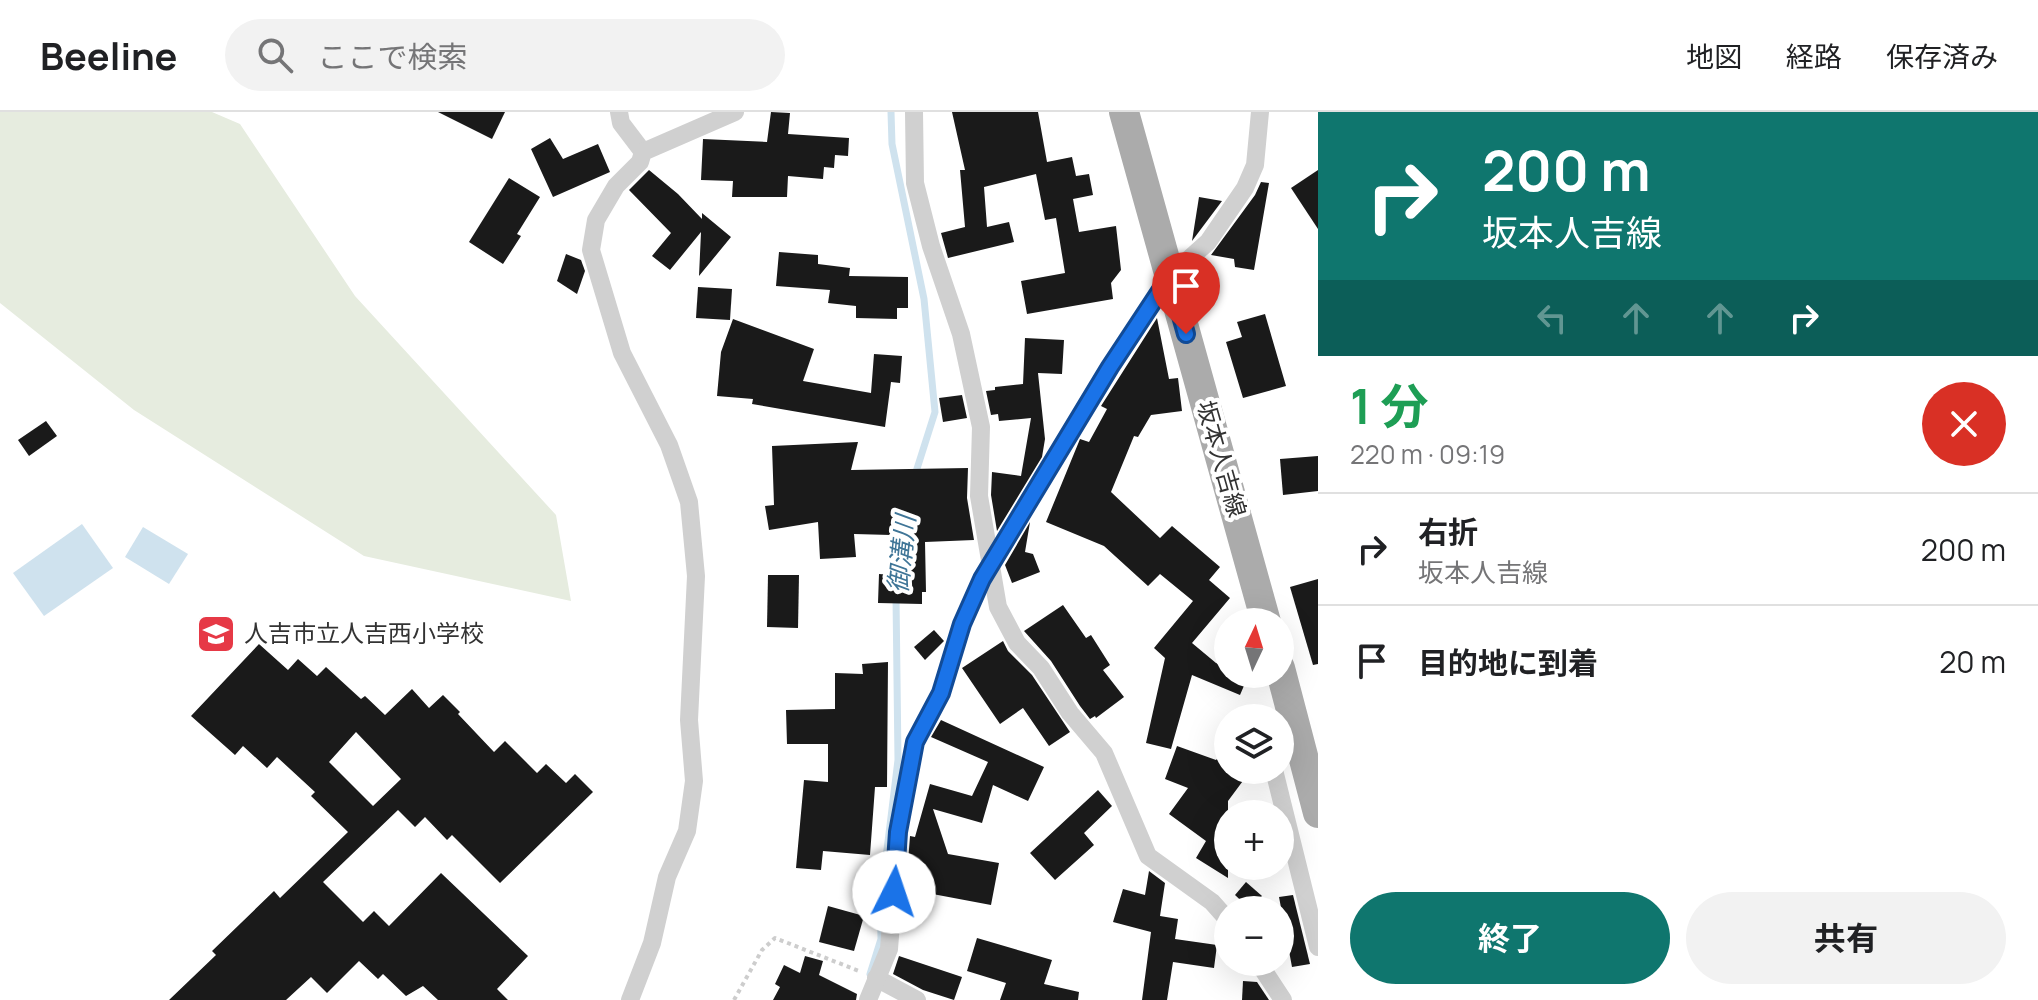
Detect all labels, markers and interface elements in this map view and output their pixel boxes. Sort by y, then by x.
search box [225,19,785,91]
text: Beeline [40,29,177,81]
icon: search [253,33,297,77]
text: ここで検索 [317,36,467,77]
text: 地図 [1686,37,1742,75]
text: 経路 [1786,37,1842,75]
text: 保存済み [1886,37,1998,75]
text: 200 m [1482,131,1651,208]
icon: right [1350,144,1454,248]
text: 坂本人吉線 [1482,208,1662,257]
pin [1152,252,1220,334]
icon: arrive [1164,264,1208,308]
icon: left [1530,296,1574,340]
icon: ahead [1614,296,1658,340]
icon: ahead [1698,296,1742,340]
icon: right [1782,296,1826,340]
text: 1 分 [1350,373,1429,438]
button: close [1922,382,2006,466]
street label: 坂本人吉線 [1190,396,1255,521]
text: 220 m · 09:19 [1350,436,1505,472]
water label: 御溝川 [879,510,923,595]
text: 右折 [1418,511,1478,552]
icon: right [1350,527,1394,571]
text: 200 m [1921,529,2006,570]
text: 坂本人吉線 [1418,554,1548,590]
north arrow [1214,608,1294,688]
map controls [1214,608,1294,976]
school or university icon: 人吉市立人吉西小学校 [195,613,237,655]
place label: 人吉市立人吉西小学校 [244,616,484,649]
icon: arrive [1350,639,1394,683]
text: 20 m [1939,641,2006,682]
text: 目的地に到着 [1418,642,1598,683]
button: layers [1214,704,1294,784]
button: + [1214,800,1294,880]
position arrow [852,850,936,934]
button: 終了 [1350,892,1670,984]
button: 共有 [1686,892,2006,984]
button: − [1214,896,1294,976]

